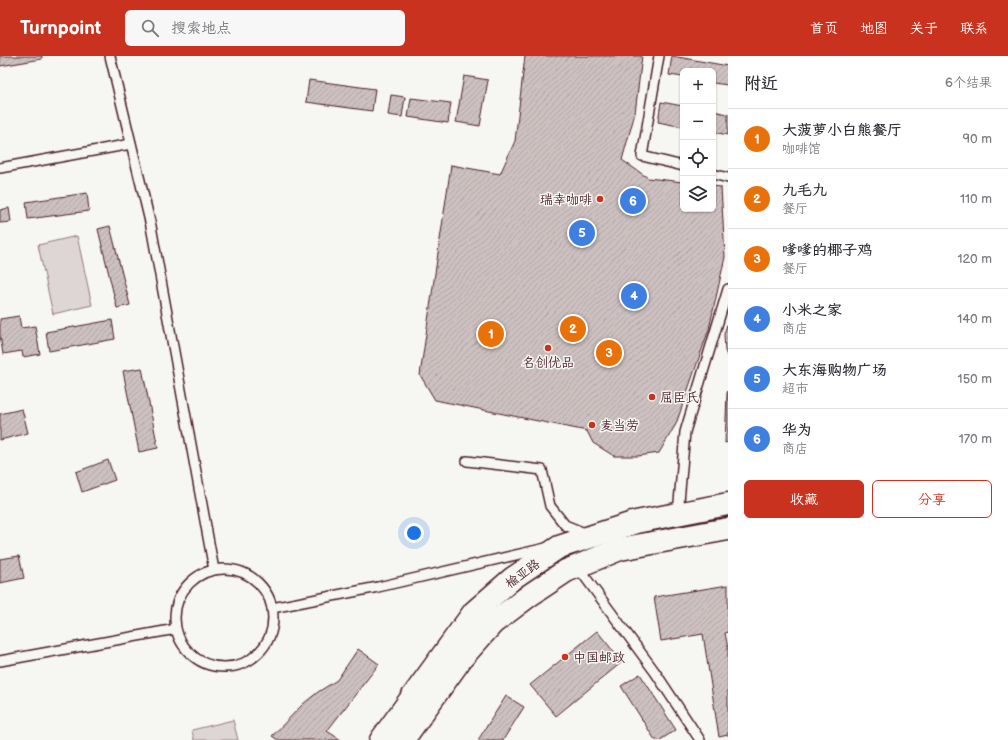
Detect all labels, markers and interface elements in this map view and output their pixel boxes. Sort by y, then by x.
search box [125,10,405,46]
text: Turnpoint [20,17,101,40]
icon: search [139,17,161,39]
text: 搜索地点 [171,19,231,38]
text: 首页 [810,20,838,37]
text: 地图 [860,20,888,37]
text: 关于 [910,20,938,37]
text: 联系 [960,20,988,37]
map controls [680,68,716,212]
button: + [680,68,716,104]
text: 附近 [744,74,778,94]
text: 6个结果 [945,75,992,91]
button: − [680,104,716,140]
text: 大菠萝小白熊餐厅 [782,121,902,140]
text: 1 [754,131,760,147]
text: 90 m [963,131,992,147]
button: locate [680,140,716,176]
text: 咖啡馆 [782,141,821,157]
button: layers [680,176,716,212]
text: 九毛九 [782,181,827,200]
pin: 6 [620,186,646,216]
text: 2 [753,191,761,207]
text: 110 m [960,191,992,207]
place label: 瑞幸咖啡 [540,192,592,208]
marker: 瑞幸咖啡 [595,194,605,204]
text: 餐厅 [782,201,808,217]
pin: 5 [569,218,595,248]
text: 嗲嗲的椰子鸡 [782,241,872,260]
text: 3 [753,251,761,267]
text: 120 m [957,251,992,267]
text: 餐厅 [782,261,808,277]
pin: 4 [621,281,647,311]
text: 小米之家 [782,301,842,320]
text: 4 [753,311,761,327]
text: 140 m [957,311,992,327]
pin: 2 [560,314,586,344]
pin: 1 [478,319,504,349]
text: 商店 [782,321,808,337]
pin: 3 [596,338,622,368]
marker: 名创优品 [543,343,553,353]
place label: 名创优品 [522,355,574,371]
text: 大东海购物广场 [782,361,887,380]
text: 5 [753,371,761,387]
text: 150 m [958,371,992,387]
text: 超市 [782,381,808,397]
place label: 屈臣氏 [660,390,699,406]
marker: 屈臣氏 [647,392,657,402]
place label: 麦当劳 [600,418,639,434]
marker: 麦当劳 [587,420,597,430]
text: 华为 [782,421,812,440]
text: 6 [753,431,761,447]
text: 170 m [959,431,992,447]
text: 商店 [782,441,808,457]
button: 收藏 [744,480,864,518]
button: 分享 [872,480,992,518]
your location [404,523,424,543]
street label: 榆亚路 [502,556,543,592]
place label: 中国邮政 [573,650,625,666]
marker: 中国邮政 [560,652,570,662]

